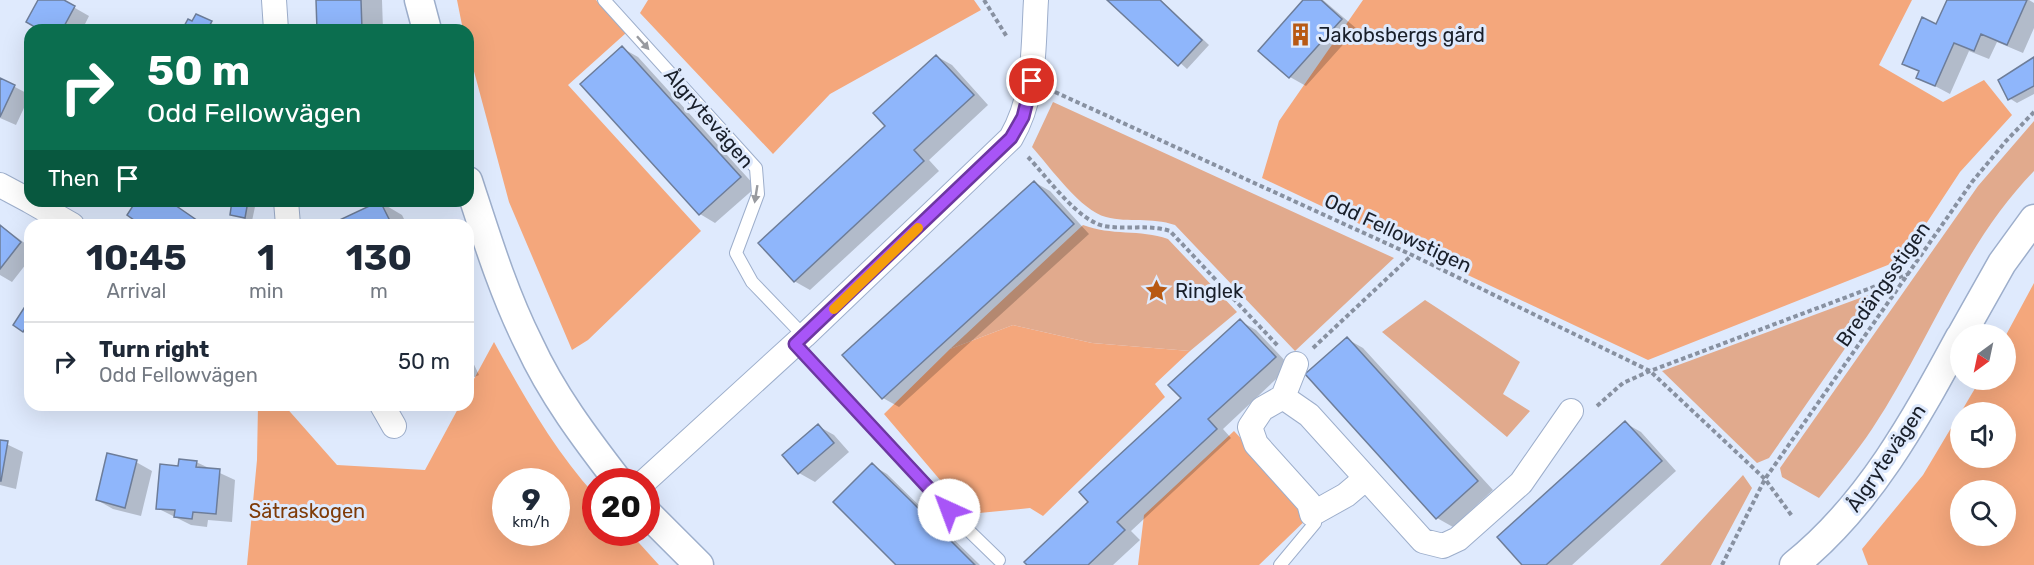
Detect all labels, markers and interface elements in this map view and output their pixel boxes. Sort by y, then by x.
building icon: Jakobsbergs gård [1287,22,1313,48]
place label: Jakobsbergs gård [1318,23,1485,47]
one-way arrow [636,36,650,51]
text: 50 m [147,46,250,96]
icon: right [48,48,126,126]
pin [1006,55,1057,106]
street label: Ålgrytevägen [659,63,759,173]
icon: arrive [1015,64,1048,97]
text: Odd Fellowvägen [147,97,361,129]
icon: arrive [111,162,144,195]
text: Then [48,165,99,192]
one-way arrow [751,185,760,204]
street label: Odd Fellowstigen [1321,188,1475,278]
street label: Bredängsstigen [1831,217,1935,351]
text: 10:45 [86,236,187,279]
text: 1 [257,236,275,279]
text: 130 [346,236,412,279]
place icon: Ringlek [1144,278,1170,304]
text: Arrival [106,279,166,303]
text: min [249,279,284,303]
text: m [370,279,388,303]
place label: Ringlek [1175,279,1244,303]
north arrow [1950,324,2016,390]
map controls [1950,324,2016,546]
text: Turn right [99,336,209,363]
icon: right [48,345,81,378]
text: 50 m [398,348,450,375]
text: Odd Fellowvägen [99,363,258,387]
street label: Ålgrytevägen [1841,400,1931,516]
button: sound [1950,402,2016,468]
speed limit sign: 20 [582,468,660,546]
position arrow [917,478,981,542]
button: search [1950,480,2016,546]
text: 9 [521,482,541,518]
park label: Sätraskogen [249,499,365,523]
text: km/h [512,513,550,531]

